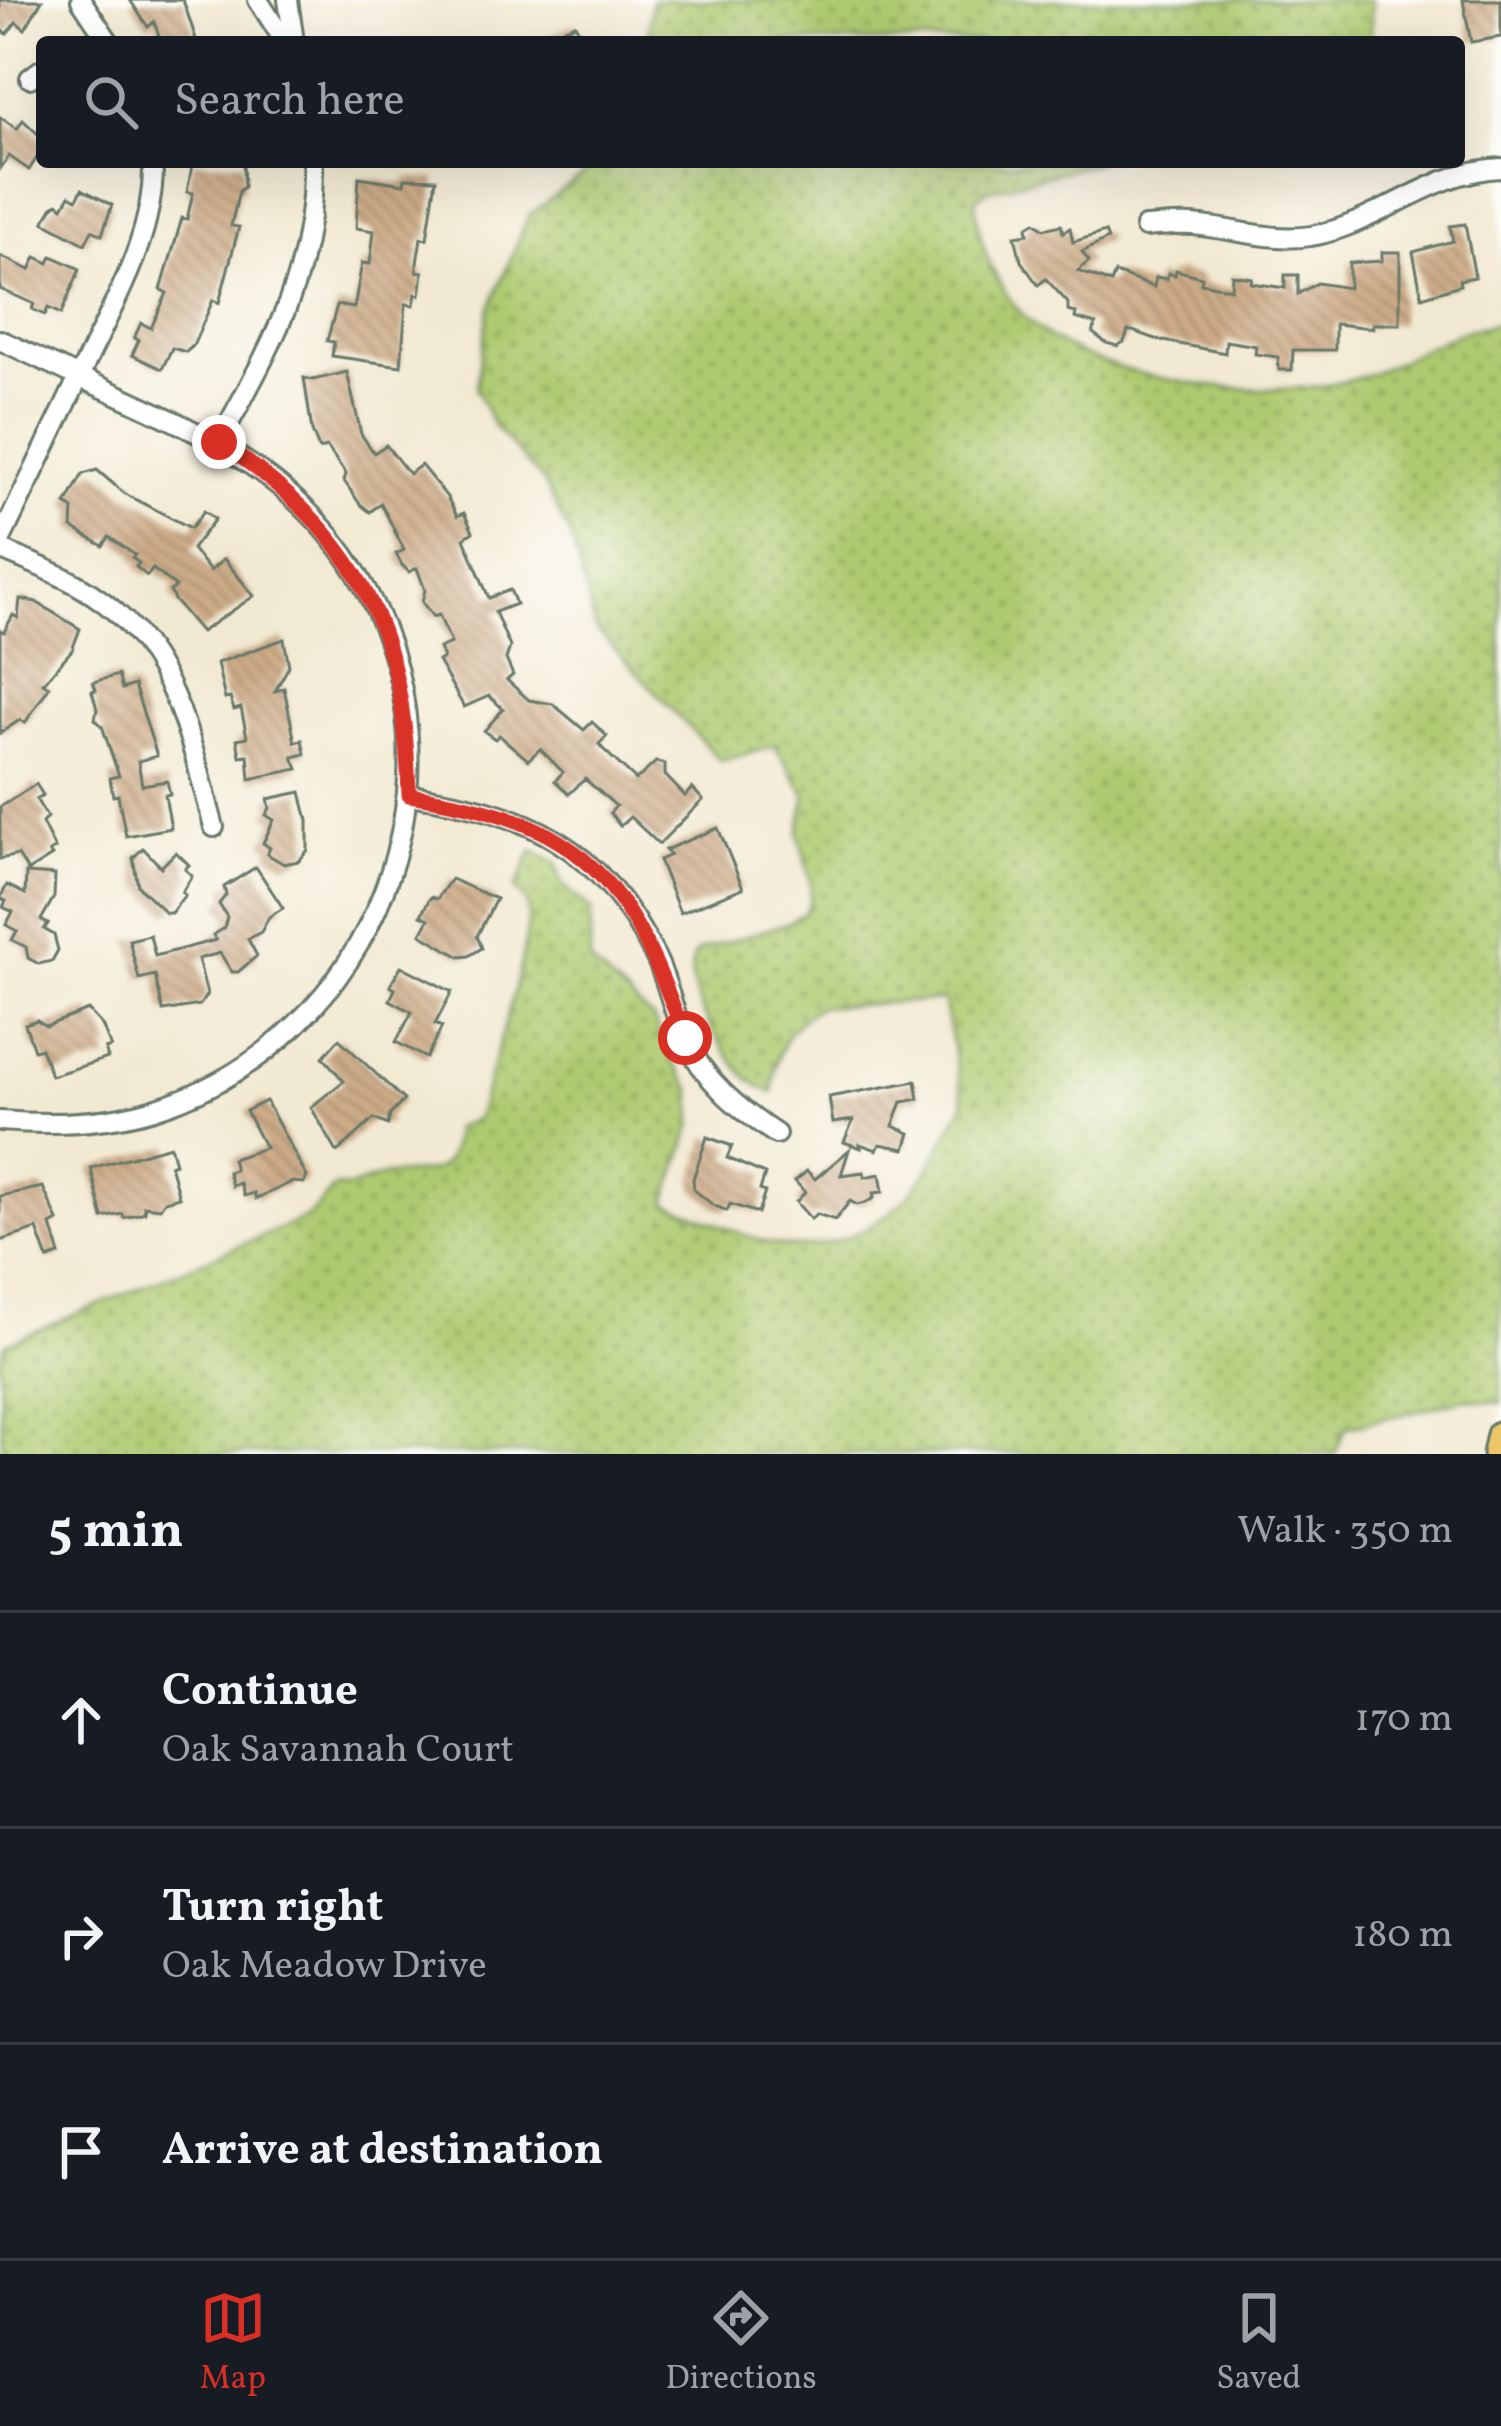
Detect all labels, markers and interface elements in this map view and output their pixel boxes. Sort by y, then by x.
search box [36,36,1465,168]
icon: search [78,69,144,135]
text: Search here [174,71,405,134]
route end [192,415,246,469]
route start [658,1011,712,1065]
text: 5 min [48,1497,184,1568]
text: Walk · 350 m [1237,1505,1453,1559]
text: Continue [162,1661,358,1724]
icon: ahead [48,1687,114,1753]
text: 170 m [1355,1693,1453,1747]
text: Oak Savannah Court [162,1724,514,1778]
text: Turn right [162,1877,383,1940]
icon: right [48,1903,114,1969]
text: 180 m [1352,1909,1453,1963]
text: Oak Meadow Drive [162,1940,487,1994]
icon: arrive [48,2119,114,2185]
text: Arrive at destination [162,2120,603,2183]
tab: Map [200,2285,266,2403]
tab: Directions [665,2285,817,2403]
tab: Saved [1216,2285,1301,2403]

